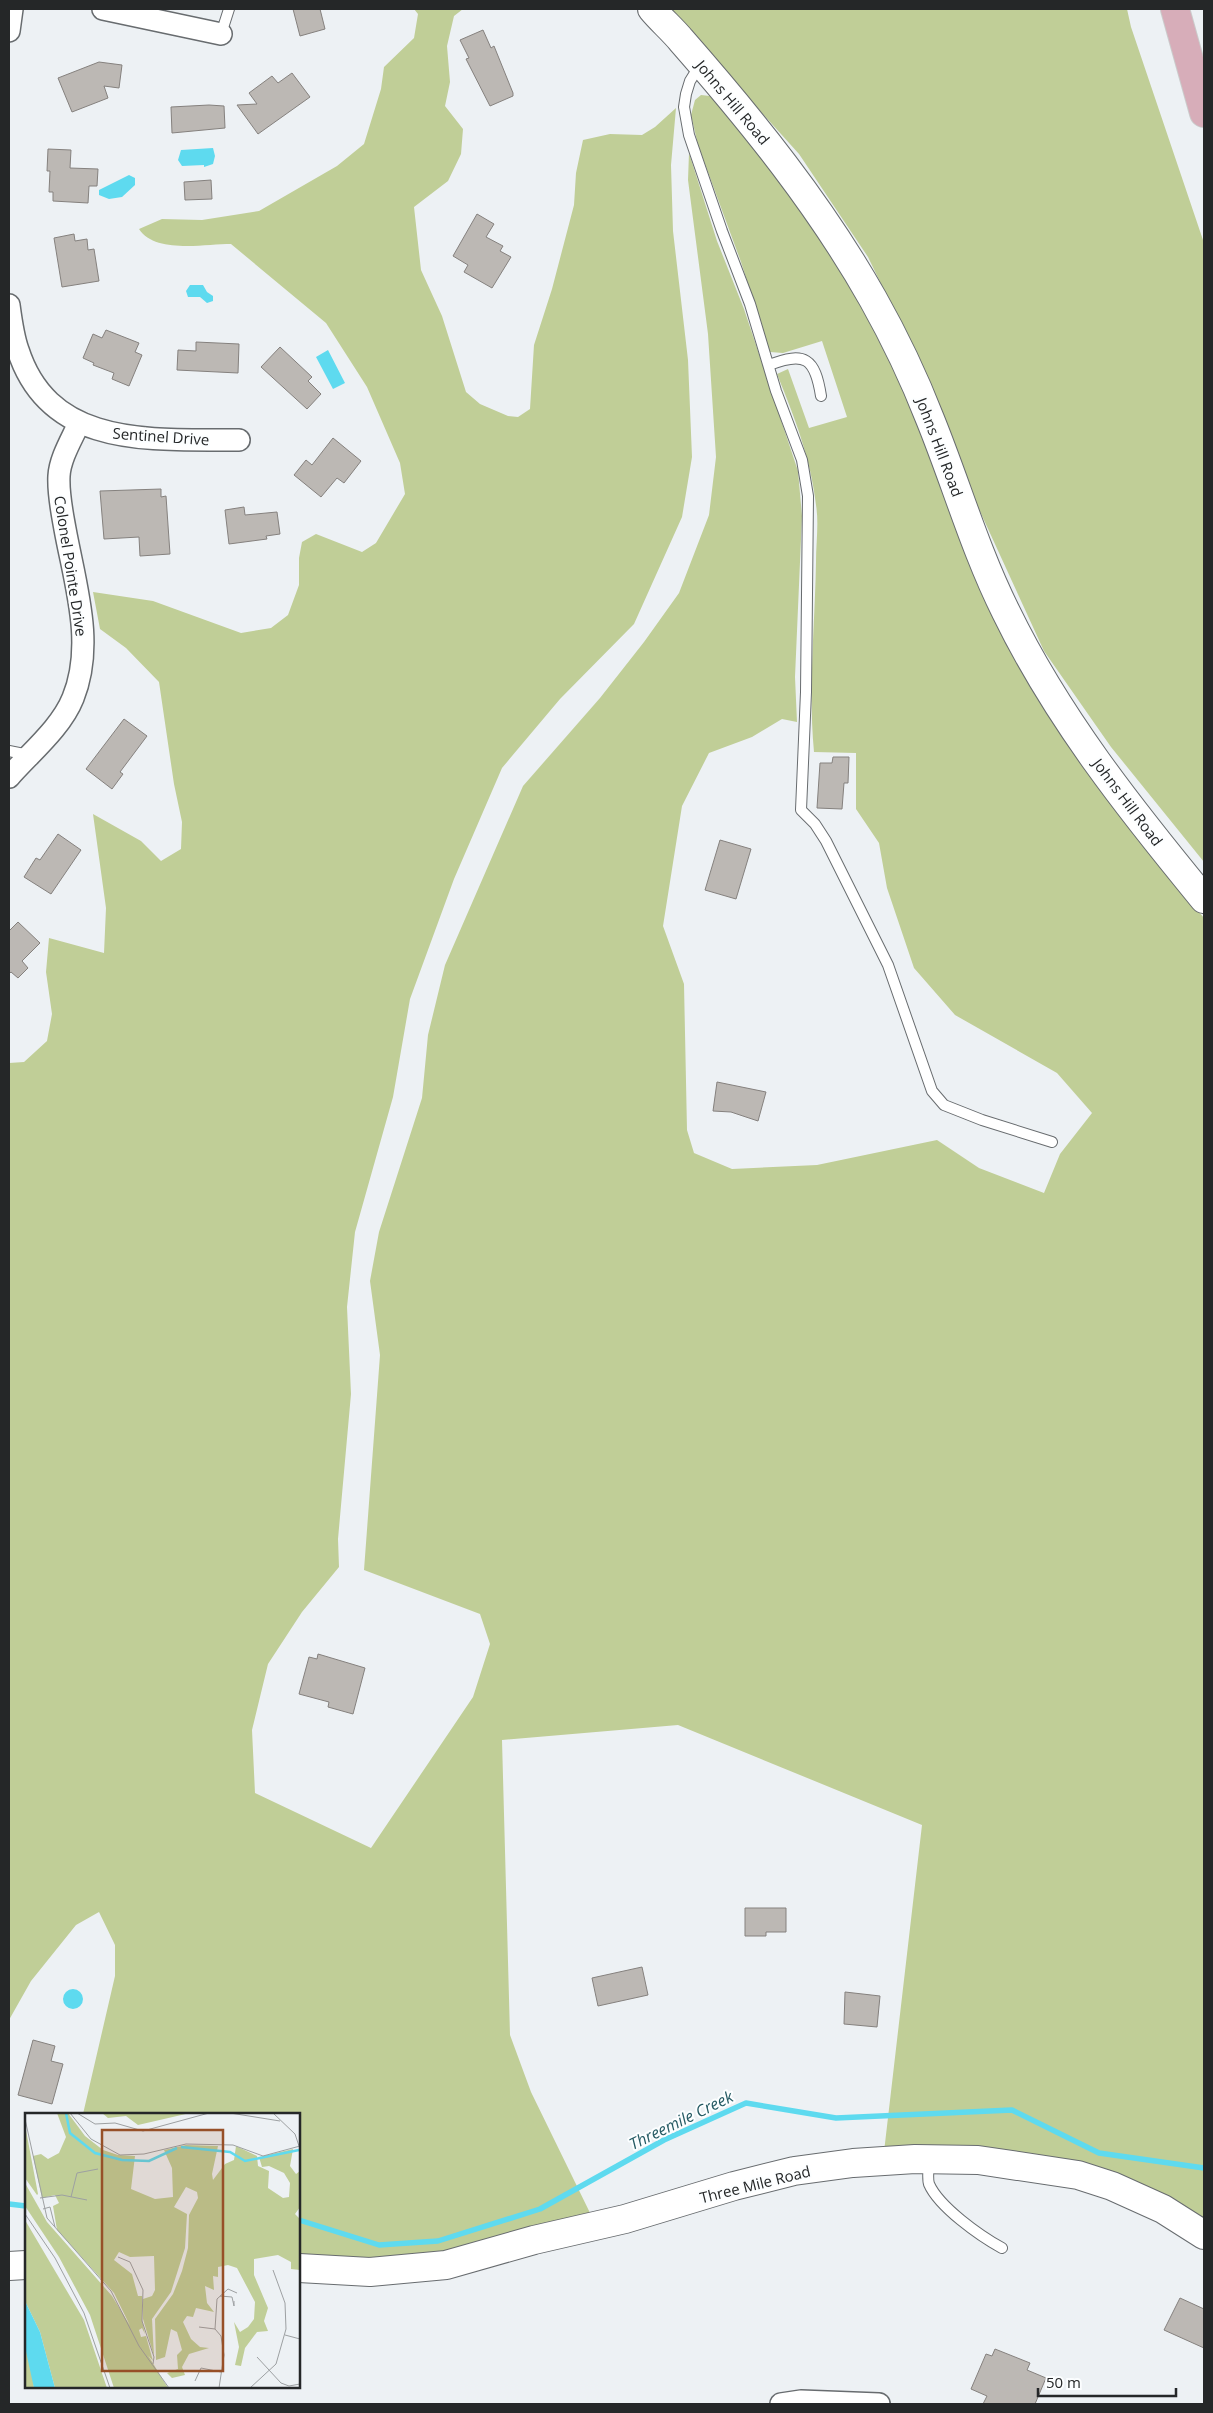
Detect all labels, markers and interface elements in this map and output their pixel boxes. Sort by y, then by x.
street label: Johns Hill Road [690,54,774,148]
street label: Johns Hill Road [911,393,968,499]
street label: Sentinel Drive [112,423,210,449]
street label: Colonel Pointe Drive [50,494,92,638]
street label: Johns Hill Road [1087,753,1167,850]
water label: Threemile Creek [625,2085,738,2155]
inset map [25,2113,300,2388]
street label: Three Mile Road [698,2161,812,2207]
scale bar [1038,2366,1176,2398]
text: 50 m [1046,2372,1081,2392]

